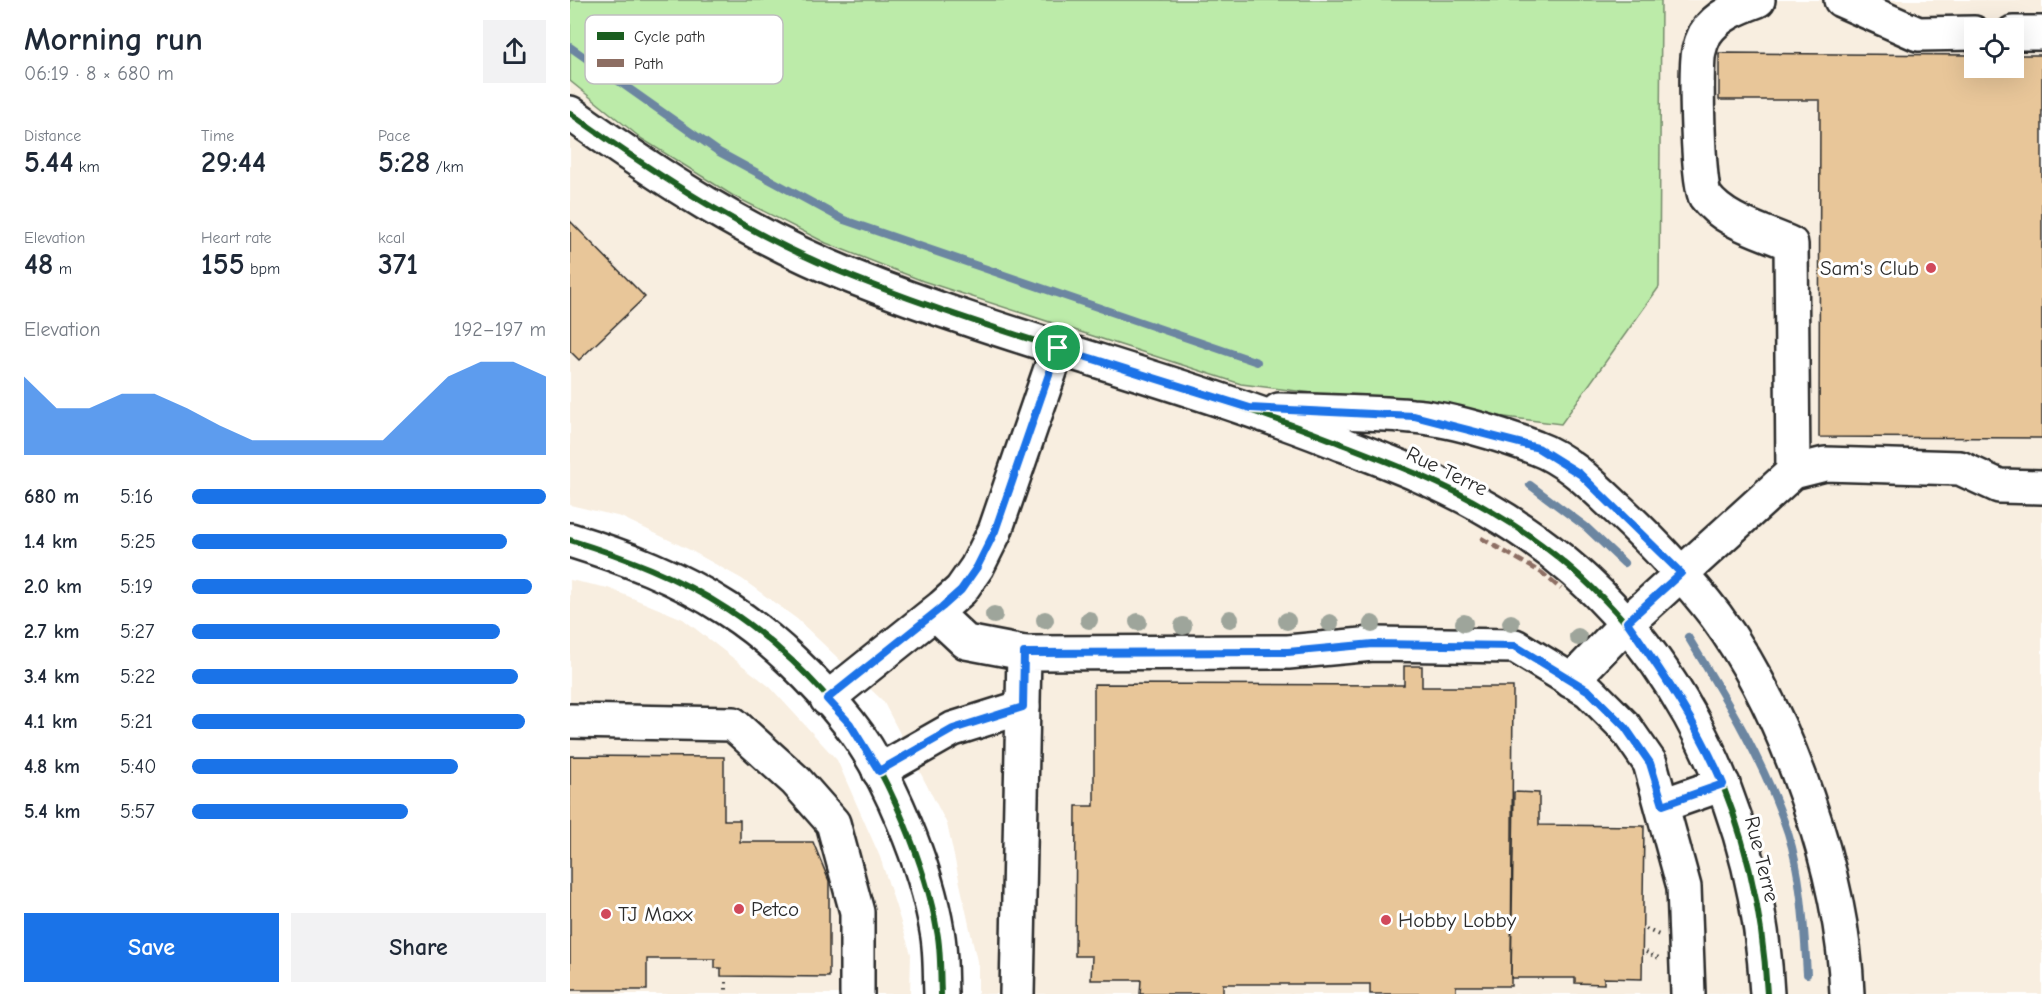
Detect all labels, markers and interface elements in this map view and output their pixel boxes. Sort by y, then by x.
legend [585,15,783,84]
map controls [1964,18,2024,78]
button: locate [1964,18,2024,78]
text: Morning run [24,20,203,58]
button: share [483,20,546,83]
text: Cycle path [634,28,705,46]
text: Path [634,55,664,73]
text: 06:19 · 8 × 680 m [24,62,174,85]
text: Distance [24,127,81,145]
text: Time [201,127,234,145]
text: Pace [378,127,410,145]
text: 5.44 [24,145,74,180]
text: 29:44 [201,145,266,180]
text: 5:28 [378,145,430,180]
text: km [74,158,100,176]
text: /km [430,158,464,176]
text: Elevation [24,229,85,247]
text: Heart rate [201,229,272,247]
text: kcal [378,229,405,247]
text: 48 [24,247,53,282]
text: 155 [201,247,245,282]
text: 371 [378,247,418,282]
place label: Sam's Club [1820,256,1919,280]
text: m [53,260,72,278]
text: bpm [245,260,280,278]
marker: Sam's Club [1924,261,1938,275]
text: Elevation [24,318,101,341]
text: 192–197 m [454,318,546,341]
pin [1032,322,1083,373]
icon: arrive [1041,331,1074,364]
street label: Rue Terre [1402,441,1492,501]
text: 680 m [24,485,79,508]
text: 5:16 [120,485,153,508]
text: 1.4 km [24,530,78,553]
text: 5:25 [120,530,156,553]
text: 2.0 km [24,575,82,598]
text: 5:19 [120,575,153,598]
text: 2.7 km [24,620,79,643]
text: 5:27 [120,620,154,643]
text: 3.4 km [24,665,80,688]
text: 5:22 [120,665,155,688]
text: 4.1 km [24,710,78,733]
text: 5:21 [120,710,153,733]
text: 4.8 km [24,755,80,778]
text: 5:40 [120,755,156,778]
text: 5.4 km [24,800,80,823]
text: 5:57 [120,800,155,823]
street label: Rue Terre [1740,814,1784,904]
place label: Petco [751,897,799,921]
place label: TJ Maxx [618,902,693,926]
marker: Petco [732,902,746,916]
marker: TJ Maxx [599,907,613,921]
place label: Hobby Lobby [1398,908,1517,932]
button: Save [24,913,279,982]
button: Share [291,913,546,982]
marker: Hobby Lobby [1379,913,1393,927]

